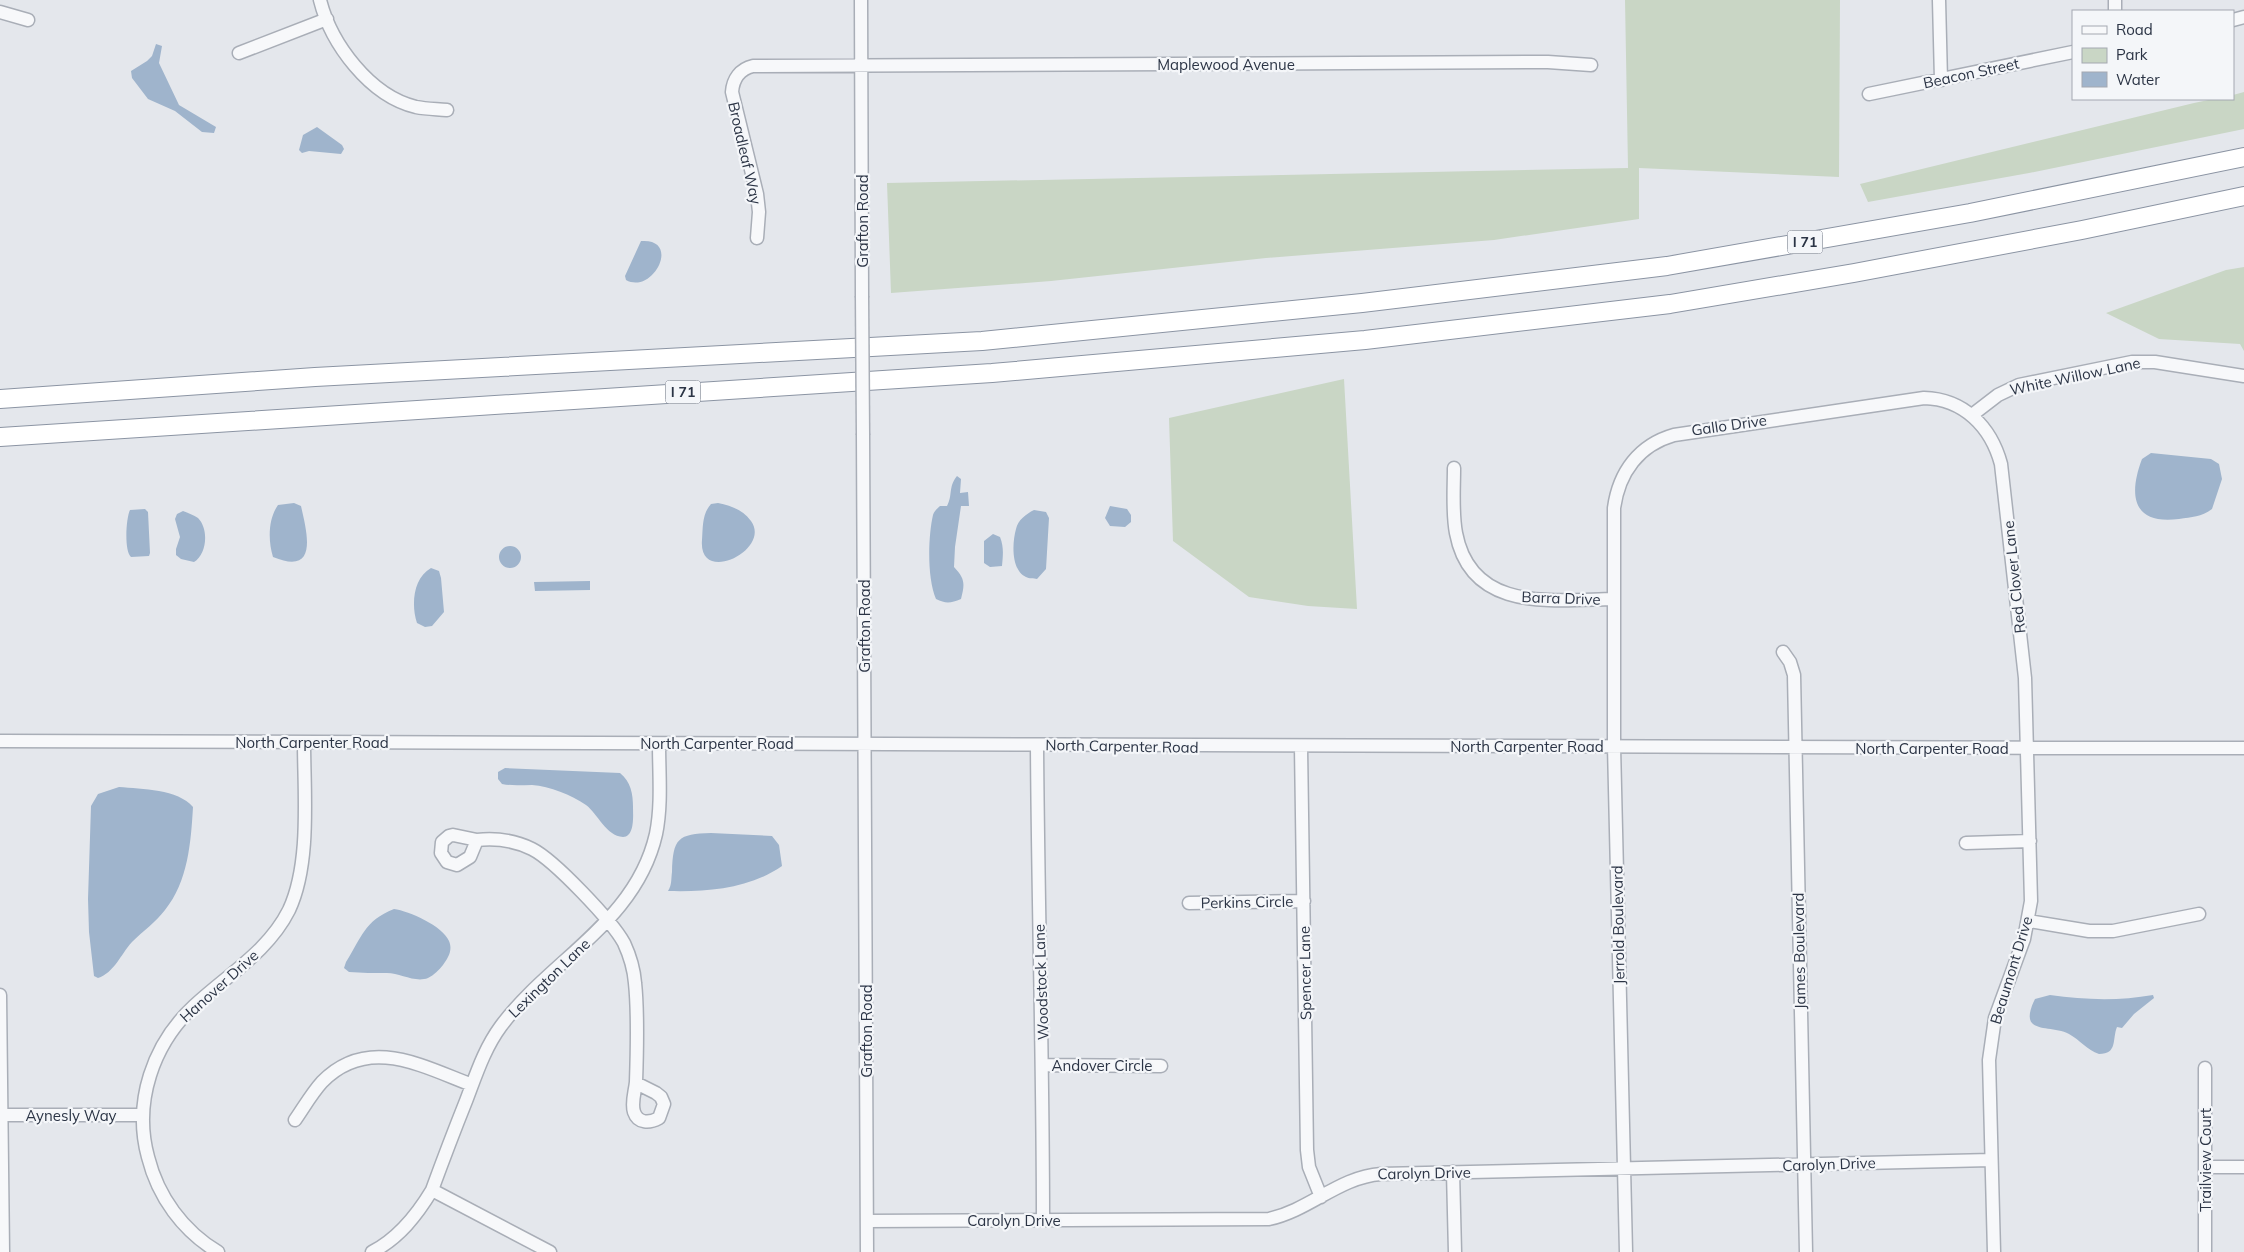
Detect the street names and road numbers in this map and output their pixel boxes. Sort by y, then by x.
street label: Beacon Street [1921,54,2021,92]
street label: Maplewood Avenue [1157,55,1295,74]
street label: Broadleaf Way [724,100,766,206]
street label: Grafton Road [853,174,872,268]
road number: I 71 [1788,230,1822,253]
street label: White Willow Lane [2008,353,2142,399]
road number: I 71 [666,381,700,404]
street label: Gallo Drive [1690,410,1768,440]
street label: Red Clover Lane [1999,520,2029,634]
street label: Grafton Road [855,579,874,673]
street label: Barra Drive [1521,587,1601,609]
street label: North Carpenter Road [235,733,389,752]
street label: North Carpenter Road [640,734,794,753]
street label: North Carpenter Road [1045,735,1199,757]
street label: North Carpenter Road [1450,737,1604,756]
street label: North Carpenter Road [1855,739,2009,758]
street label: Jerrold Boulevard [1607,865,1629,985]
street label: Perkins Circle [1200,892,1294,912]
street label: James Boulevard [1788,892,1810,1010]
street label: Beaumont Drive [1986,914,2036,1026]
street label: Woodstock Lane [1029,924,1053,1040]
street label: Spencer Lane [1295,926,1315,1020]
street label: Lexington Lane [504,934,594,1022]
street label: Hanover Drive [176,946,262,1026]
street label: Grafton Road [857,984,876,1078]
street label: Andover Circle [1052,1056,1152,1075]
street label: Aynesly Way [25,1106,117,1125]
street label: Trailview Court [2196,1108,2215,1212]
street label: Carolyn Drive [1782,1153,1876,1175]
street label: Carolyn Drive [1377,1163,1471,1183]
street label: Carolyn Drive [967,1211,1061,1230]

